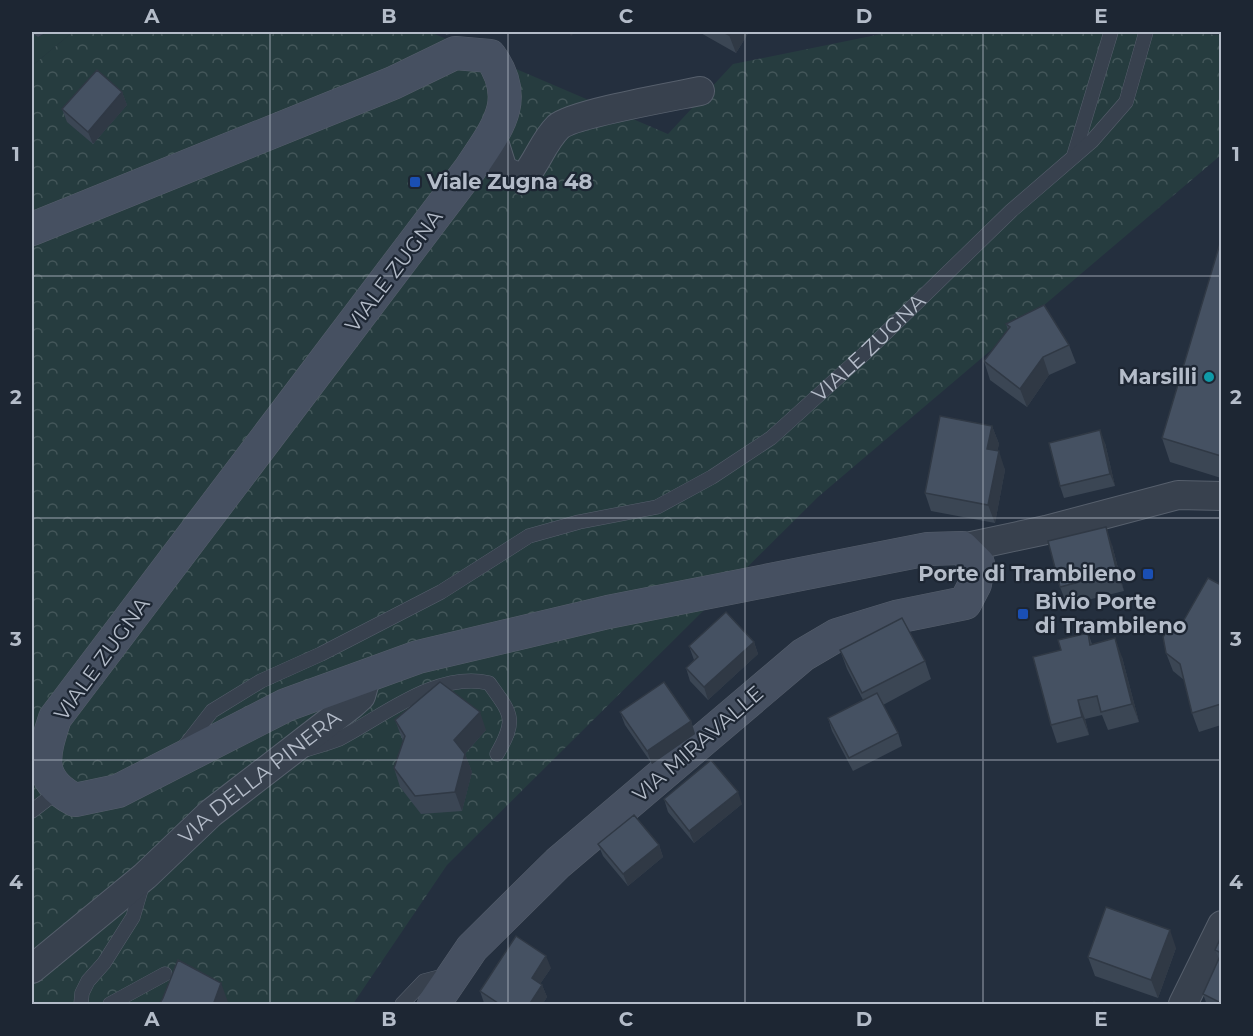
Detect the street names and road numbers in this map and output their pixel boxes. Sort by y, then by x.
street label: VIALE ZUGNA [340,204,448,337]
street label: VIALE ZUGNA [807,288,931,407]
street label: VIALE ZUGNA [48,591,155,725]
street label: VIA MIRAVALLE [627,680,768,807]
street label: VIA DELLA PINERA [173,704,346,849]

